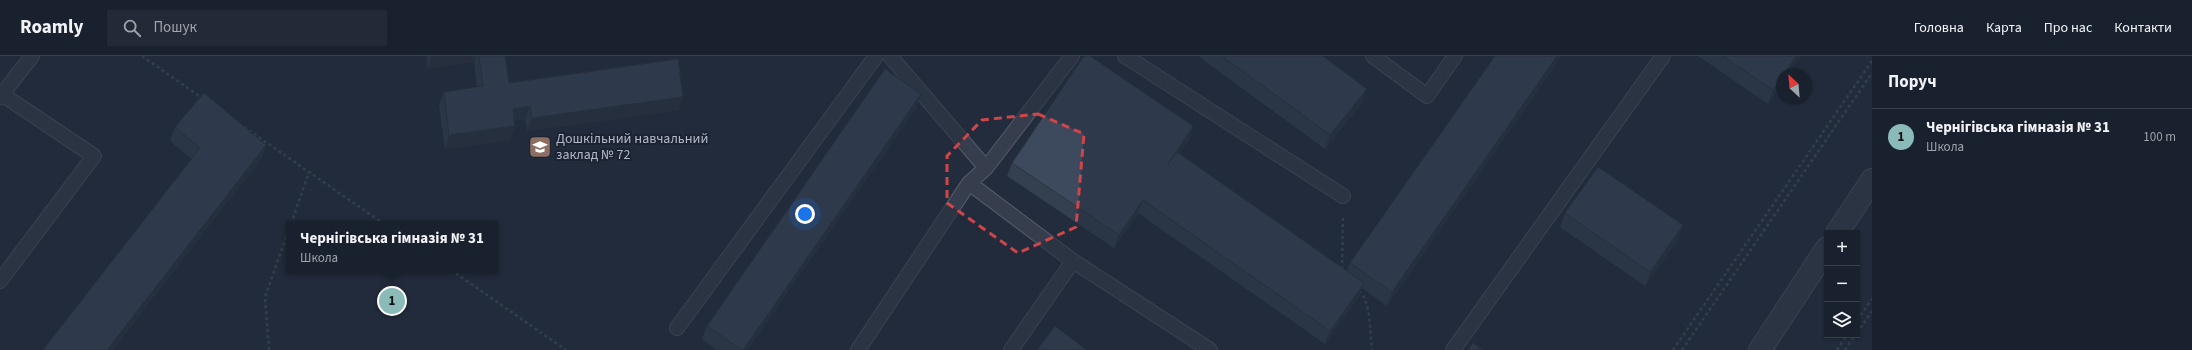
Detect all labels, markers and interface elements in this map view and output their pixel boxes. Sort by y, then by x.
search box [107,10,387,46]
text: Roamly [20,14,83,41]
icon: search [121,17,143,39]
text: Пошук [153,17,197,38]
text: Головна [1914,18,1964,38]
text: Карта [1986,18,2022,38]
text: Про нас [2044,18,2092,38]
text: Контакти [2114,18,2172,38]
north arrow [1776,68,1812,104]
text: Поруч [1888,70,1937,94]
text: Чернігівська гімназія № 31 [1926,117,2110,138]
text: 1 [1898,128,1904,146]
text: 100 m [2143,128,2176,146]
place label: Дошкільний навчальний заклад № 72 [556,129,708,165]
school or university icon: Дошкільний навчальний заклад № 72 [527,134,553,160]
text: Школа [1926,138,1964,156]
your location [795,204,815,224]
popup [286,221,498,273]
text: Чернігівська гімназія № 31 [300,228,484,249]
map controls [1824,230,1860,338]
button: + [1824,230,1860,266]
text: Школа [300,249,338,267]
button: − [1824,266,1860,302]
pin: 1 [379,286,405,316]
button: layers [1824,302,1860,338]

